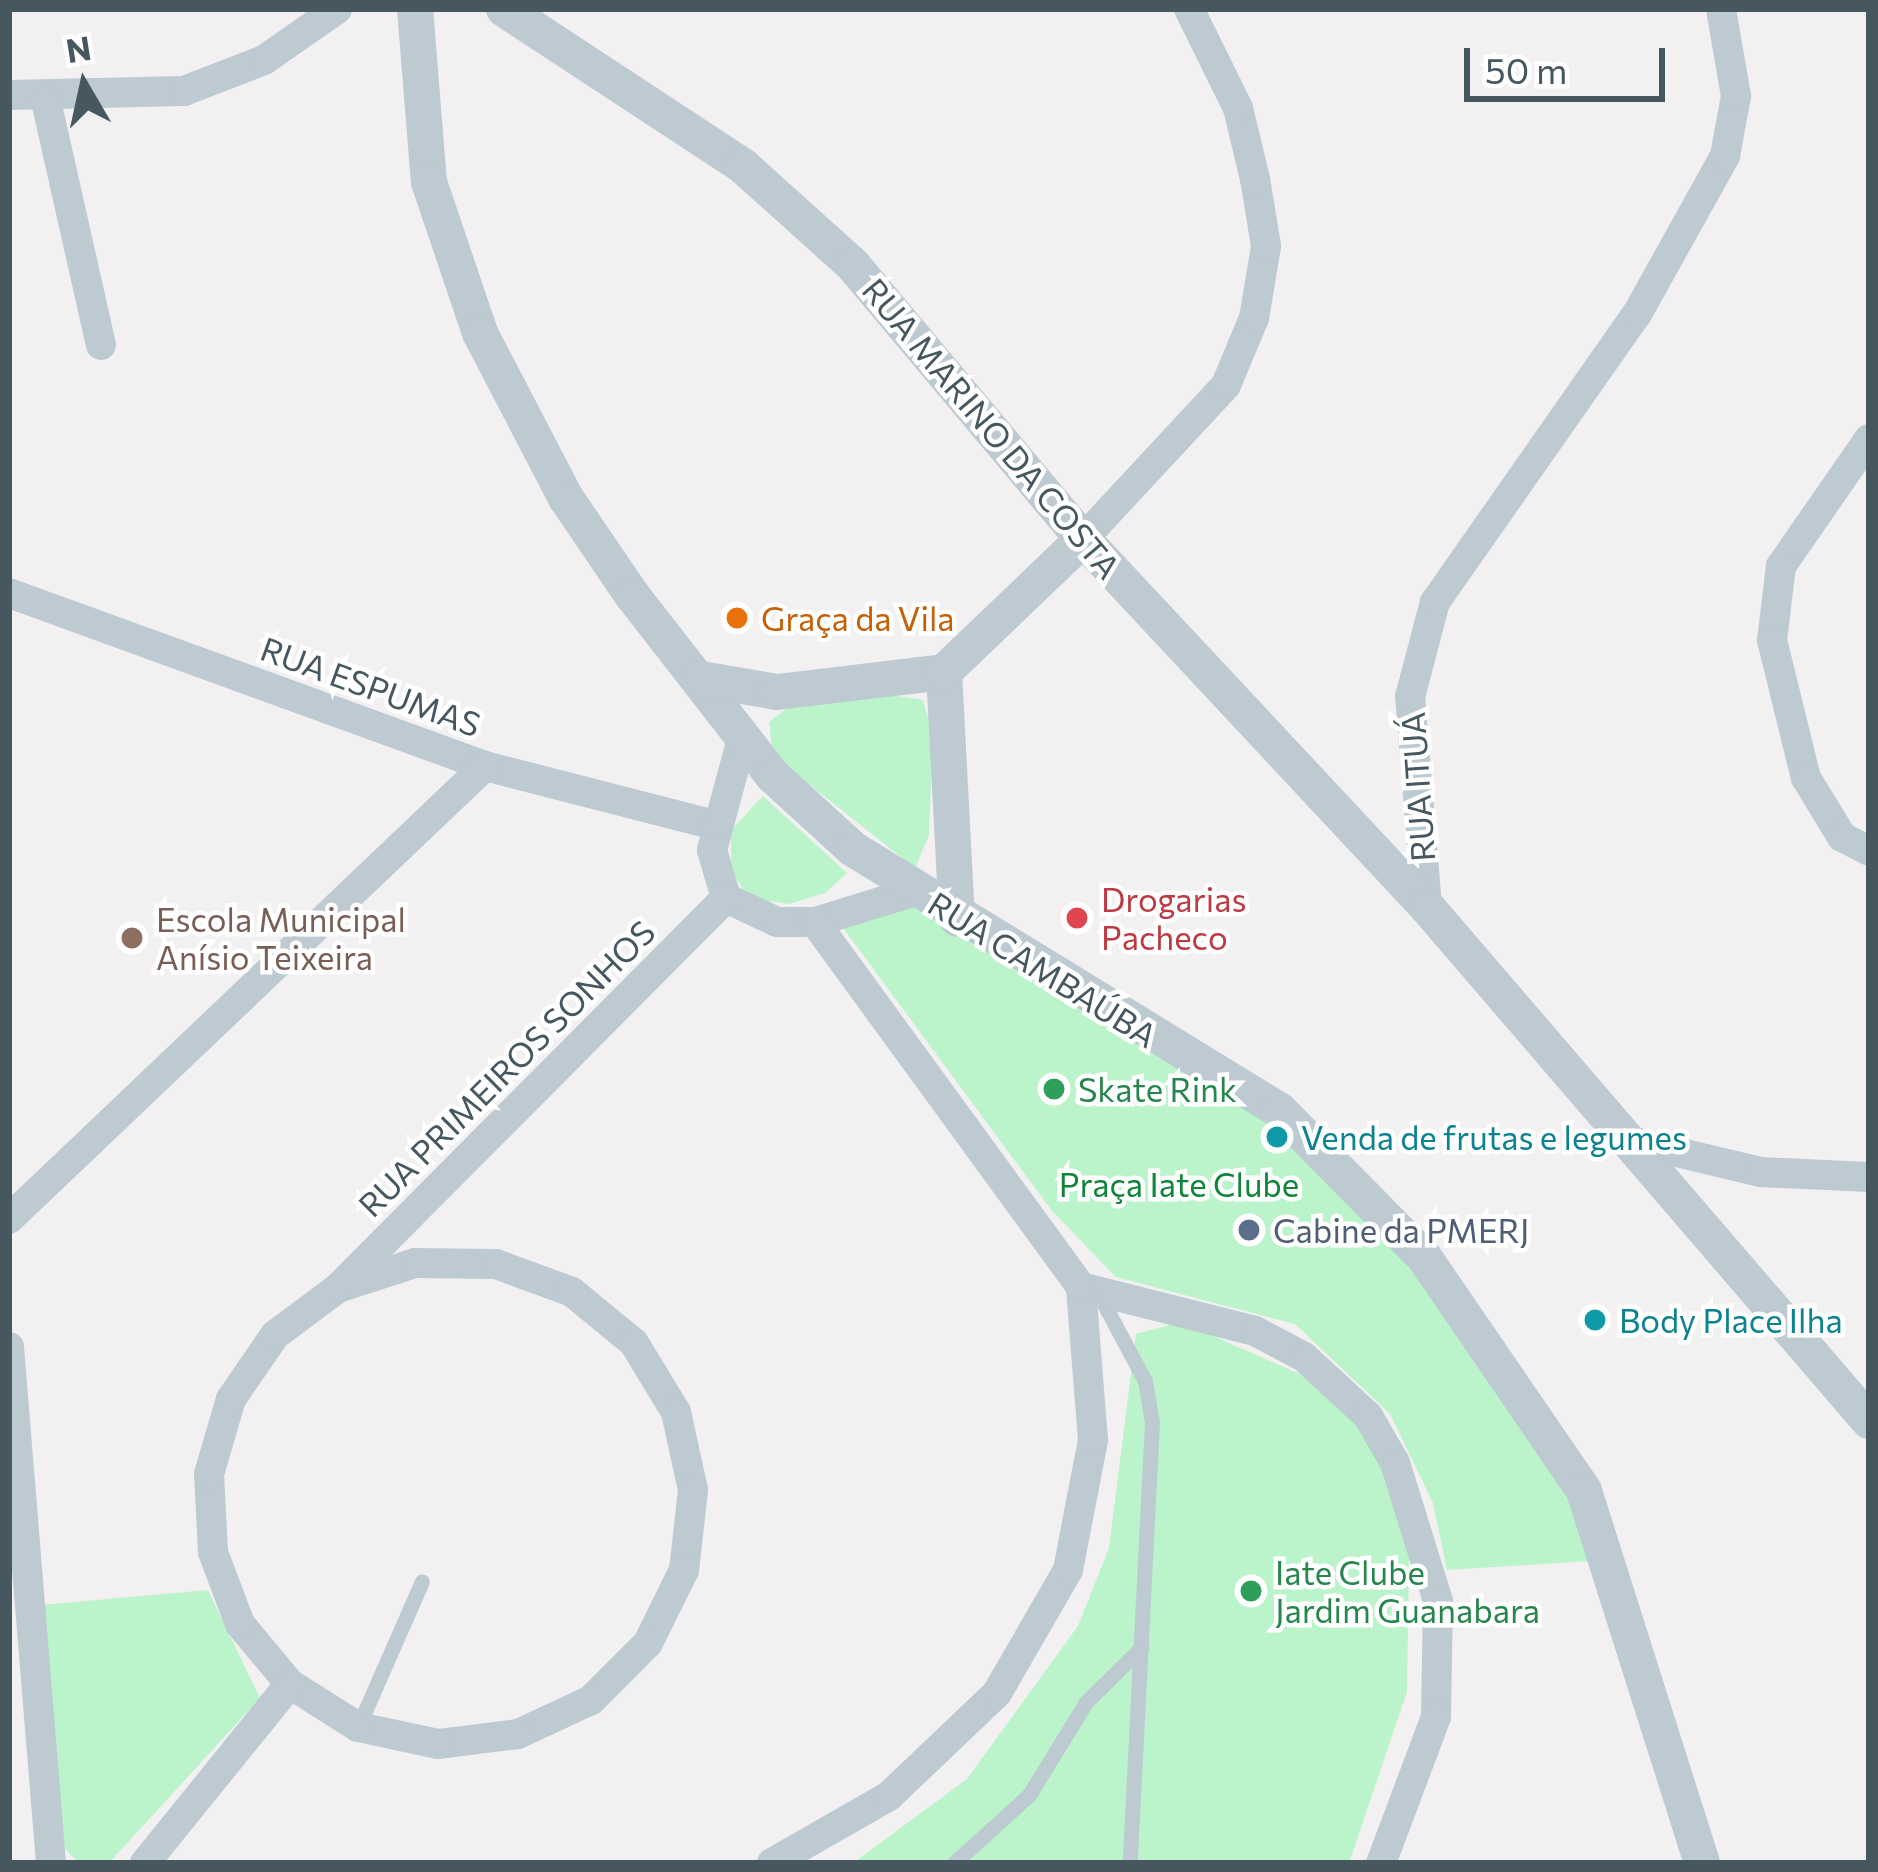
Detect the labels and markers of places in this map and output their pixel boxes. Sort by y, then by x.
place label: Graça da Vila [761,598,955,638]
marker: Graça da Vila [724,605,750,631]
place label: Drogarias Pacheco [1101,879,1246,957]
place label: Escola Municipal Anísio Teixeira [156,899,406,977]
marker: Drogarias Pacheco [1064,905,1090,931]
marker: Escola Municipal Anísio Teixeira [119,925,145,951]
place label: Skate Rink [1078,1069,1237,1109]
marker: Skate Rink [1041,1076,1067,1102]
place label: Venda de frutas e legumes [1301,1117,1687,1157]
marker: Venda de frutas e legumes [1264,1124,1290,1150]
place label: Cabine da PMERJ [1273,1210,1529,1250]
marker: Cabine da PMERJ [1236,1217,1262,1243]
place label: Body Place Ilha [1619,1300,1843,1340]
marker: Body Place Ilha [1582,1307,1608,1333]
place label: Iate Clube Jardim Guanabara [1275,1552,1540,1630]
marker: Iate Clube Jardim Guanabara [1238,1578,1264,1604]

